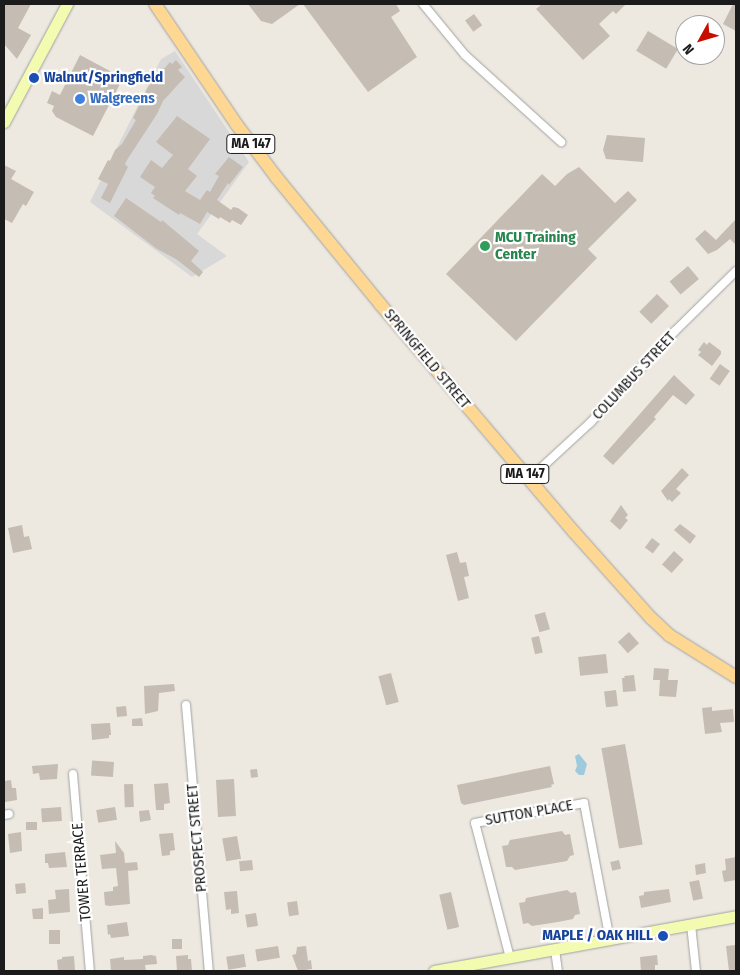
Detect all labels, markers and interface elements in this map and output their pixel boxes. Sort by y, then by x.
north arrow [675,15,725,65]
text: N [679,41,698,58]
place label: Walnut/Springfield [44,69,163,87]
marker: Walnut/Springfield [28,72,40,84]
place label: Walgreens [90,90,155,108]
marker: Walgreens [74,93,86,105]
road number: MA 147 [226,132,276,156]
place label: MCU Training Center [495,228,576,263]
marker: MCU Training Center [479,240,491,252]
street label: SPRINGFIELD STREET [380,305,474,413]
street label: COLUMBUS STREET [589,328,679,424]
road number: MA 147 [500,462,550,486]
street label: PROSPECT STREET [183,783,211,893]
street label: SUTTON PLACE [484,796,574,830]
street label: TOWER TERRACE [69,822,95,922]
place label: MAPLE / OAK HILL [542,927,653,945]
marker: MAPLE / OAK HILL [657,930,669,942]

